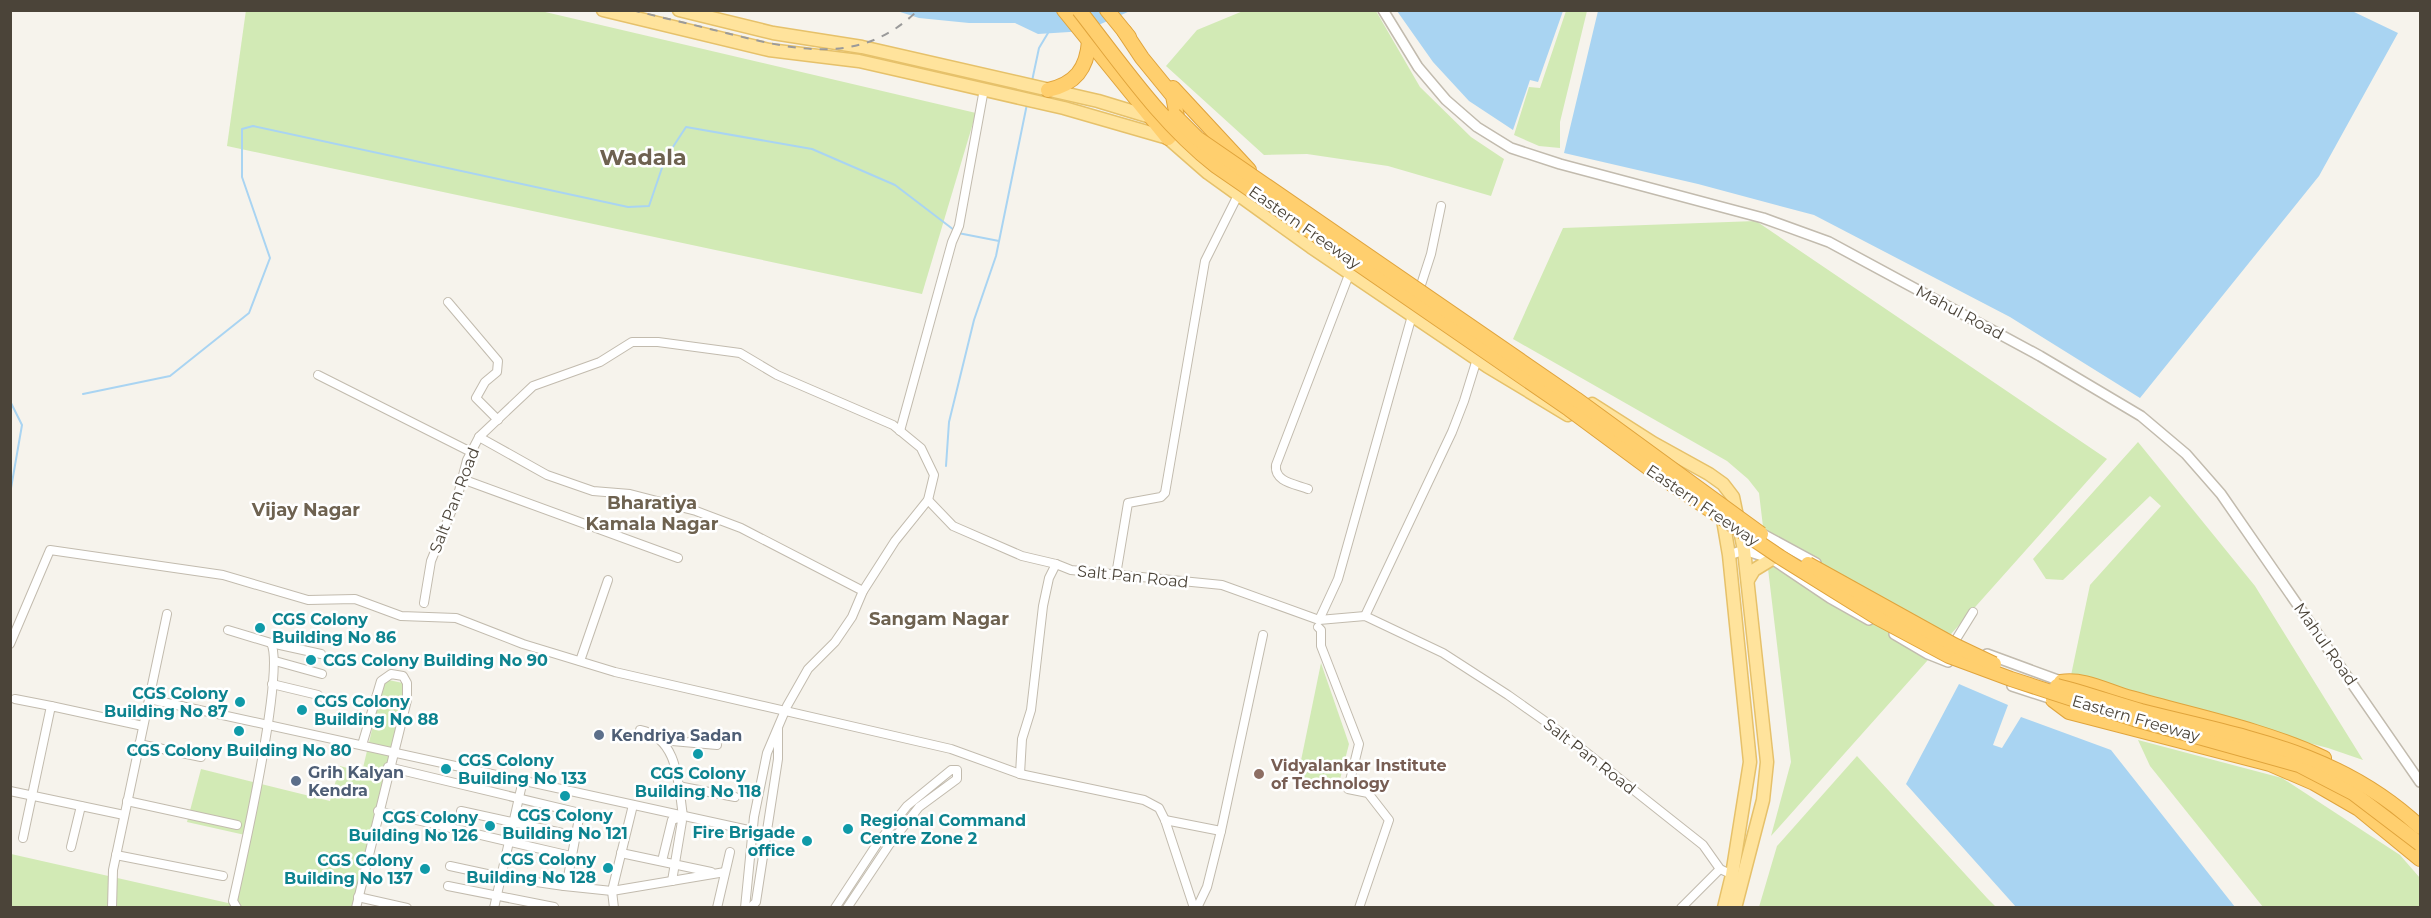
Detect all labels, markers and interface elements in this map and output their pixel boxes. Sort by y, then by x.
district label: Wadala [599,144,687,171]
street label: Eastern Freeway [1245,182,1364,273]
street label: Mahul Road [1913,281,2007,344]
street label: Salt Pan Road [426,445,483,556]
street label: Eastern Freeway [1643,461,1763,550]
district label: Bharatiya Kamala Nagar [585,492,719,535]
district label: Vijay Nagar [251,499,360,521]
street label: Salt Pan Road [1076,561,1189,592]
street label: Mahul Road [2290,599,2361,689]
district label: Sangam Nagar [869,608,1009,630]
place label: CGS Colony Building No 86 [272,610,396,647]
marker: CGS Colony Building No 86 [253,621,267,635]
place label: CGS Colony Building No 90 [323,651,548,670]
marker: CGS Colony Building No 90 [304,653,318,667]
place label: CGS Colony Building No 87 [104,684,228,721]
street label: Eastern Freeway [2070,691,2202,746]
place label: CGS Colony Building No 88 [314,692,439,729]
marker: CGS Colony Building No 87 [233,695,247,709]
marker: CGS Colony Building No 88 [295,703,309,717]
street label: Salt Pan Road [1540,715,1640,798]
marker: CGS Colony Building No 80 [232,724,246,738]
place label: Kendriya Sadan [611,726,742,745]
marker: Kendriya Sadan [592,728,606,742]
place label: CGS Colony Building No 80 [126,741,352,760]
marker: CGS Colony Building No 118 [691,747,705,761]
place label: CGS Colony Building No 133 [458,751,587,788]
place label: Vidyalankar Institute of Technology [1270,756,1447,793]
marker: CGS Colony Building No 133 [439,762,453,776]
place label: Grih Kalyan Kendra [308,763,404,800]
place label: CGS Colony Building No 118 [635,764,761,801]
marker: Vidyalankar Institute of Technology [1252,767,1266,781]
marker: Grih Kalyan Kendra [289,774,303,788]
marker: CGS Colony Building No 121 [558,789,572,803]
place label: CGS Colony Building No 121 [502,806,628,843]
place label: CGS Colony Building No 126 [349,808,478,845]
place label: Regional Command Centre Zone 2 [860,811,1026,848]
marker: CGS Colony Building No 126 [483,819,497,833]
marker: Regional Command Centre Zone 2 [841,822,855,836]
place label: Fire Brigade office [692,823,795,860]
marker: Fire Brigade office [800,834,814,848]
place label: CGS Colony Building No 128 [466,850,596,887]
place label: CGS Colony Building No 137 [284,851,413,888]
marker: CGS Colony Building No 128 [601,861,615,875]
marker: CGS Colony Building No 137 [418,862,432,876]

